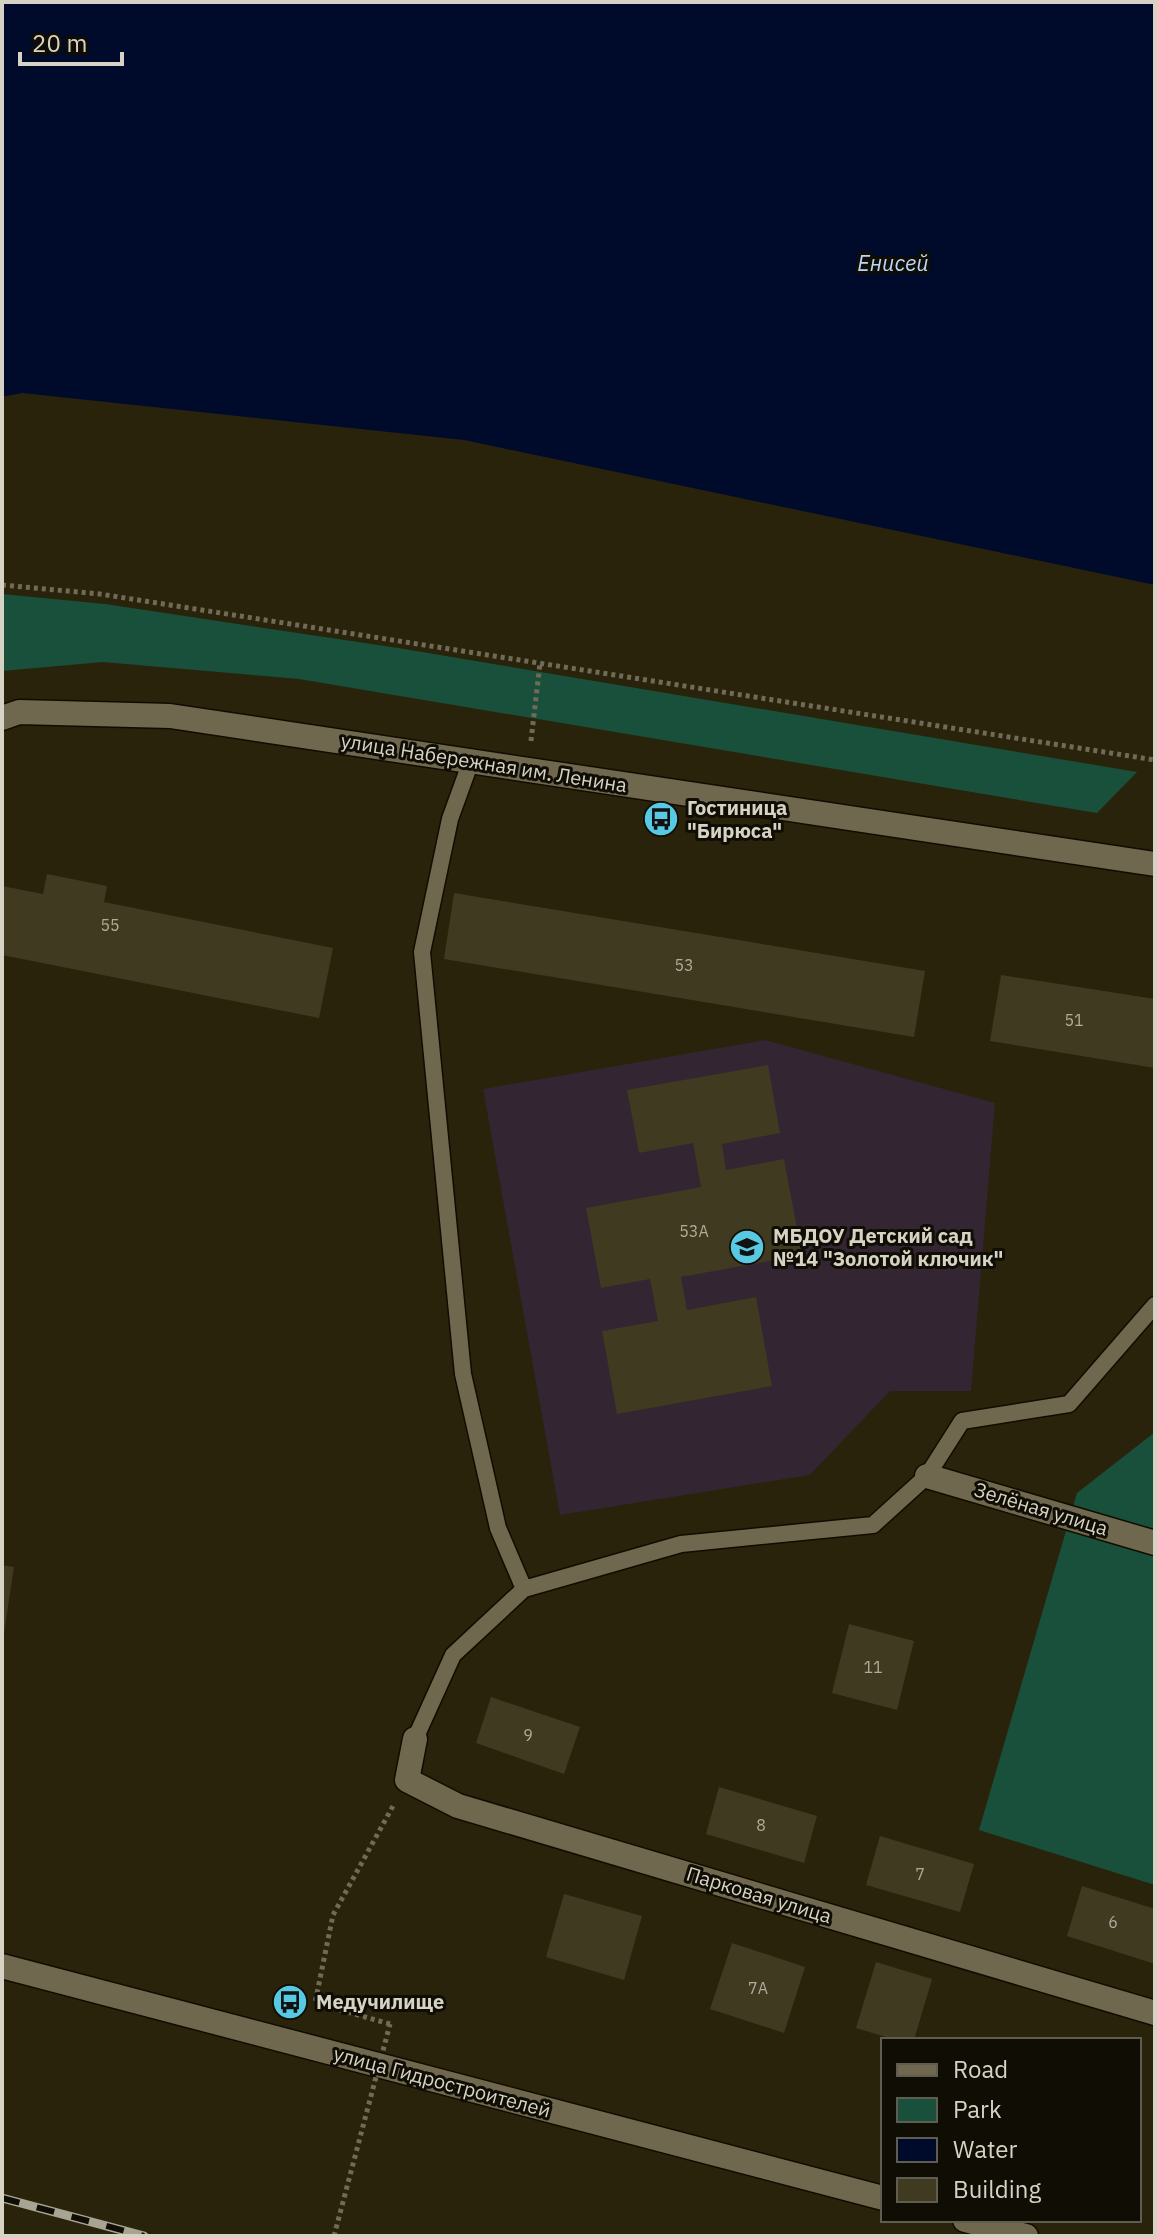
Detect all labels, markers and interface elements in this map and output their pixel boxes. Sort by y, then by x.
scale bar [20,16,122,66]
text: 20 m [32,27,87,59]
water label: Енисей [857,248,929,277]
street label: улица Набережная им. Ленина [339,727,629,799]
place label: Гостиница "Бирюса" [687,794,787,844]
bus stop icon: Гостиница "Бирюса" [642,800,680,838]
house number: 55 [100,915,120,935]
house number: 53 [674,955,694,975]
house number: 51 [1064,1010,1084,1030]
house number: 53А [679,1221,709,1241]
place label: МБДОУ Детский сад №14 "Золотой ключик" [773,1222,1003,1272]
school or university icon: МБДОУ Детский сад №14 "Золотой ключик" [728,1228,766,1266]
street label: Зелёная улица [971,1475,1112,1542]
house number: 11 [863,1657,883,1677]
house number: 9 [523,1725,533,1745]
house number: 8 [756,1815,766,1835]
street label: Парковая улица [683,1860,835,1930]
house number: 7 [915,1864,925,1884]
house number: 6 [1108,1912,1118,1932]
house number: 7А [748,1978,768,1998]
bus stop icon: Медучилище [271,1983,309,2021]
place label: Медучилище [316,1988,444,2015]
legend [881,2038,1141,2222]
street label: улица Гидростроителей [331,2040,554,2124]
text: Road [953,2053,1008,2085]
text: Park [953,2093,1002,2125]
text: Water [953,2133,1017,2165]
text: Building [953,2173,1041,2205]

